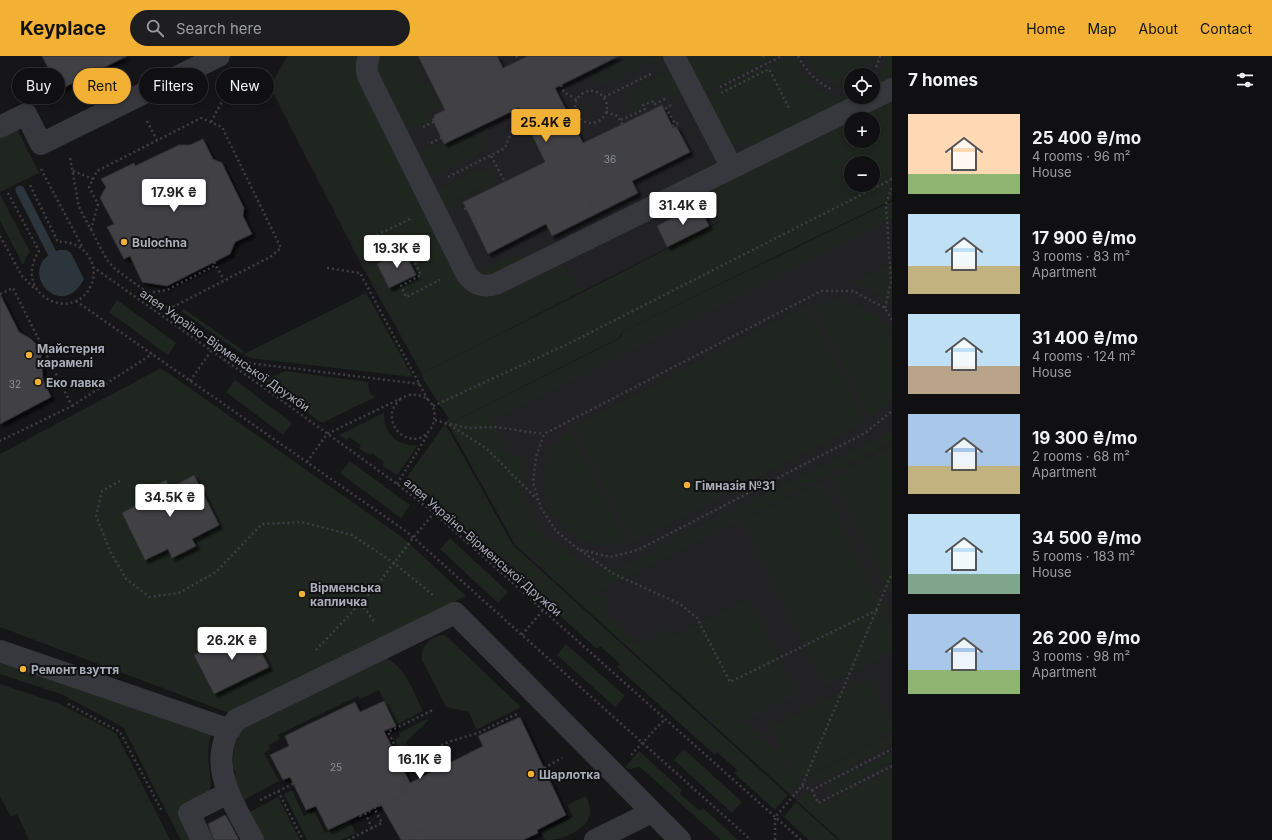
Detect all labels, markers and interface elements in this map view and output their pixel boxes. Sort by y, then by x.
search box [130,10,410,46]
text: Keyplace [20,17,106,40]
icon: search [144,17,166,39]
text: Search here [176,19,262,38]
text: Home [1026,20,1065,37]
text: Map [1087,20,1117,37]
text: About [1139,20,1178,37]
text: Contact [1200,20,1252,37]
chip: Buy [12,68,65,104]
chip: Rent [73,68,131,104]
chip: Filters [139,68,208,104]
chip: New [216,68,274,104]
map controls [844,68,880,192]
button: locate [844,68,880,104]
icon: filters [1234,69,1256,91]
text: 7 homes [908,70,978,90]
pin: 25.4K ₴ [509,109,583,143]
button: + [844,112,880,148]
text: 25.4K ₴ [520,114,572,130]
text: 25 400 ₴/mo [1032,128,1141,148]
icon: home [940,130,988,178]
text: 4 rooms · 96 m² [1032,148,1131,164]
house number: 36 [604,153,616,165]
button: − [844,156,880,192]
text: House [1032,164,1072,180]
pin: 17.9K ₴ [137,179,211,213]
text: 17.9K ₴ [151,184,197,200]
pin: 31.4K ₴ [646,192,720,226]
text: 31.4K ₴ [658,197,708,213]
text: 17 900 ₴/mo [1032,228,1136,248]
icon: home [940,230,988,278]
place label: Bulochna [132,235,187,250]
pin: 19.3K ₴ [360,235,434,269]
marker: Bulochna [119,237,129,247]
text: 19.3K ₴ [373,240,421,256]
text: 3 rooms · 83 m² [1032,248,1130,264]
text: Apartment [1032,264,1097,280]
street label: алея Україно-Вірменської Дружби [137,285,313,415]
text: 31 400 ₴/mo [1032,328,1138,348]
icon: home [940,330,988,378]
place label: Майстерня карамелі [37,341,105,370]
text: 4 rooms · 124 m² [1032,348,1136,364]
marker: Майстерня карамелі [24,350,34,360]
text: House [1032,364,1072,380]
place label: Еко лавка [46,375,105,390]
marker: Еко лавка [33,377,43,387]
house number: 32 [9,378,21,390]
text: 19 300 ₴/mo [1032,428,1137,448]
icon: home [940,430,988,478]
text: 2 rooms · 68 m² [1032,448,1130,464]
text: Apartment [1032,464,1097,480]
street label: алея Україно-Вірменської Дружби [401,474,565,620]
place label: Гімназія №31 [695,478,775,493]
marker: Гімназія №31 [682,480,692,490]
pin: 34.5K ₴ [133,484,207,518]
text: 34.5K ₴ [144,489,196,505]
text: 34 500 ₴/mo [1032,528,1141,548]
icon: home [940,530,988,578]
text: 5 rooms · 183 m² [1032,548,1135,564]
text: House [1032,564,1072,580]
place label: Вірменська капличка [310,580,381,609]
marker: Вірменська капличка [297,589,307,599]
pin: 26.2K ₴ [195,627,269,661]
text: 26 200 ₴/mo [1032,628,1141,648]
icon: home [940,630,988,678]
text: 26.2K ₴ [207,632,257,648]
text: 3 rooms · 98 m² [1032,648,1130,664]
place label: Ремонт взуття [31,662,119,677]
marker: Ремонт взуття [18,664,28,674]
text: Apartment [1032,664,1097,680]
pin: 16.1K ₴ [383,746,457,780]
text: 16.1K ₴ [398,751,442,767]
house number: 25 [330,761,342,773]
place label: Шарлотка [539,767,600,782]
marker: Шарлотка [526,769,536,779]

